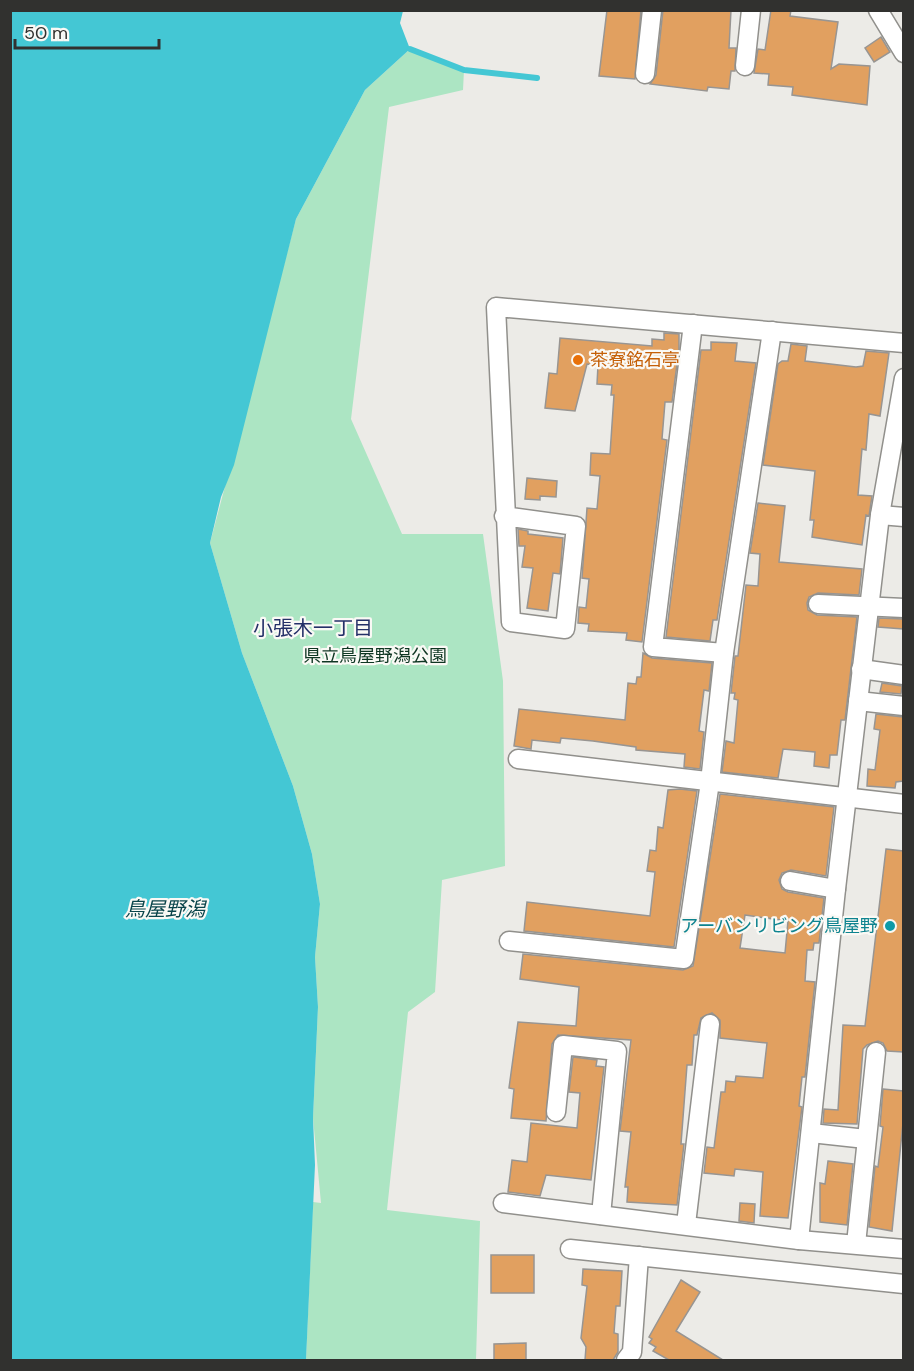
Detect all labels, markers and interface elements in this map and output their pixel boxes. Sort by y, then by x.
scale bar [15,12,159,50]
text: 50 m [24,21,68,45]
place label: 茶寮銘石亭 [590,348,680,372]
marker: 茶寮銘石亭 [571,353,585,367]
district label: 小張木一丁目 [253,615,373,641]
park label: 県立鳥屋野潟公園 [303,644,447,668]
water label: 鳥屋野潟 [125,896,208,922]
place label: アーバンリビング鳥屋野 [680,914,878,938]
marker: アーバンリビング鳥屋野 [883,919,897,933]

